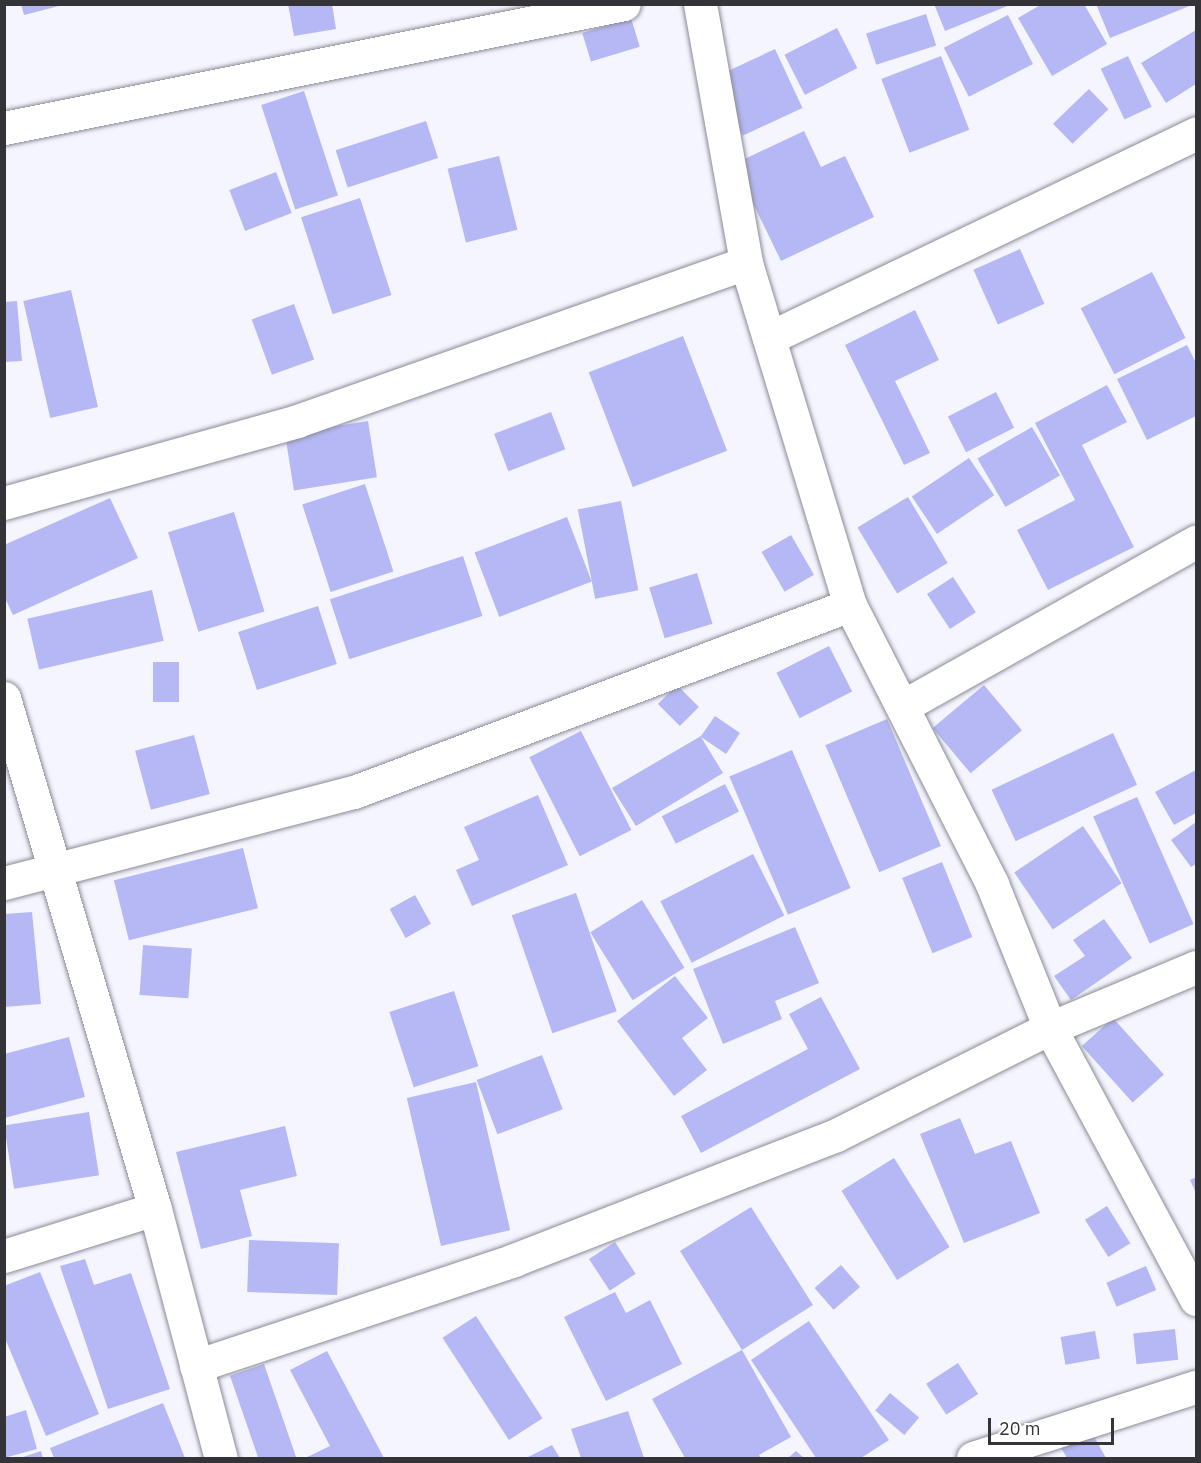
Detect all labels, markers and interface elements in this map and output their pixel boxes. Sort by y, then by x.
scale bar [991,1406,1117,1444]
text: 20 m [999,1417,1041,1440]

